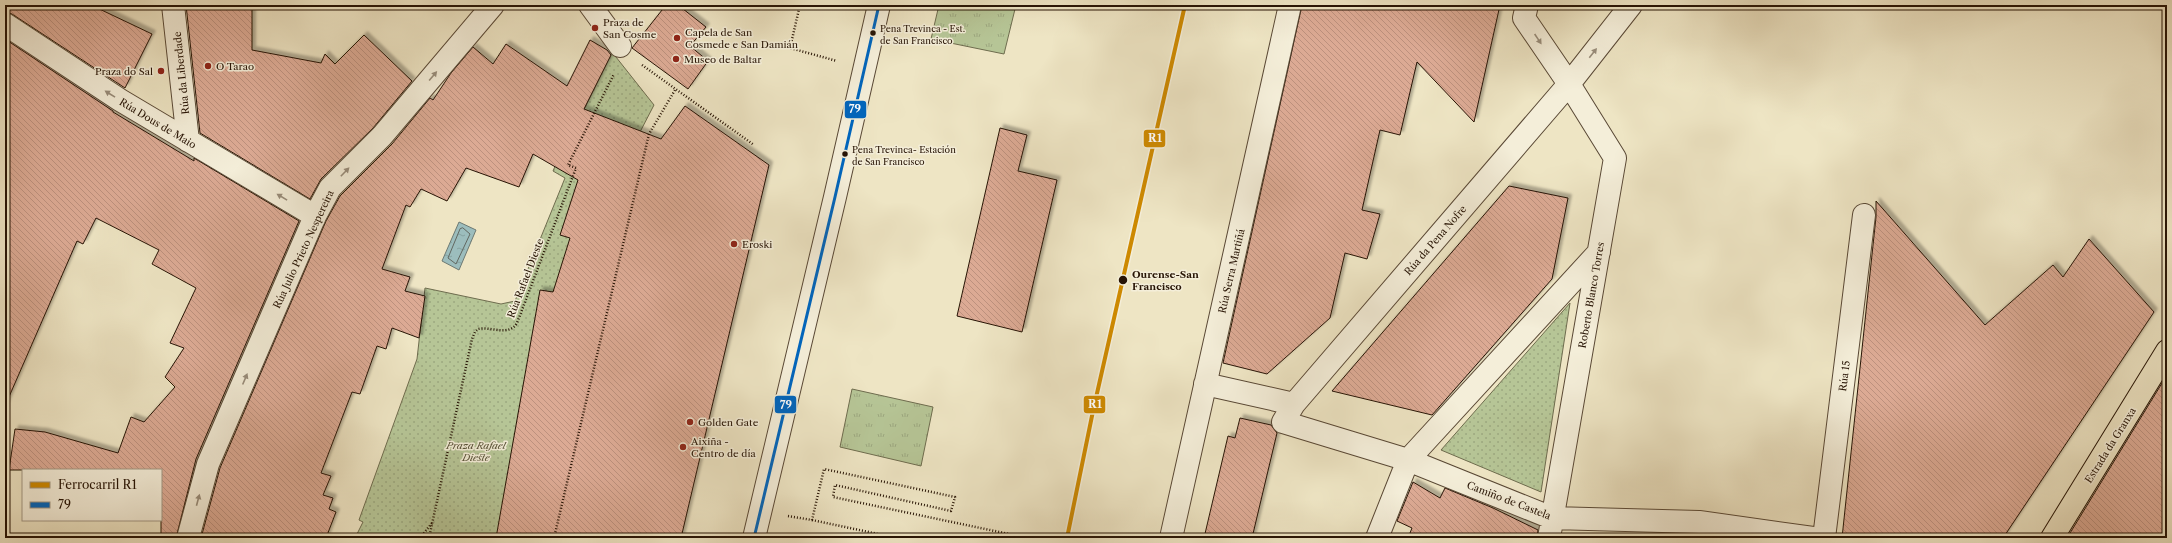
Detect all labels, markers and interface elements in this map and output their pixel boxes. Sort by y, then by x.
place label: Praza de San Cosme [603,16,657,41]
marker: Praza de San Cosme [590,23,600,33]
place label: Pena Trevinca - Est. de San Francisco [880,23,965,46]
place label: Capela de San Cosmede e San Damián [685,26,799,51]
marker: Pena Trevinca - Est. de San Francisco [868,28,878,38]
street label: Rúa da Liberdade [171,30,192,115]
marker: Capela de San Cosmede e San Damián [672,33,682,43]
one-way arrow [1534,34,1542,44]
one-way arrow [1589,48,1598,59]
place label: Museo de Baltar [684,53,762,66]
marker: Museo de Baltar [671,54,681,64]
place label: O Tarao [216,60,254,73]
marker: O Tarao [203,61,213,71]
place label: Praza do Sal [95,65,153,78]
marker: Praza do Sal [156,66,166,76]
one-way arrow [428,71,438,81]
one-way arrow [105,90,115,98]
street label: Rúa Dous de Maio [117,95,199,152]
line badge: 79 [844,100,867,119]
text: 79 [849,102,862,116]
line badge: R1 [1143,129,1166,148]
text: R1 [1148,131,1162,145]
place label: Pena Trevinca- Estación de San Francisco [852,144,956,167]
marker: Pena Trevinca- Estación de San Francisco [840,149,850,159]
one-way arrow [340,167,350,177]
street label: Rúa Julio Prieto Nespereira [270,187,337,311]
one-way arrow [276,193,288,200]
street label: Rúa da Pena Nofre [1401,202,1470,278]
street label: Rúa Serra Martiñá [1215,227,1248,315]
street label: Rúa Rafael Dieste [504,236,547,320]
place label: Eroski [742,238,772,251]
marker: Eroski [729,239,739,249]
street label: Roberto Blanco Torres [1576,241,1607,349]
place label: Ourense-San Francisco [1132,268,1199,293]
marker: Ourense-San Francisco [1117,274,1129,286]
street label: Rúa 15 [1836,360,1853,392]
one-way arrow [242,374,248,385]
line badge: 79 [774,395,797,414]
line badge: R1 [1083,395,1106,414]
text: R1 [1088,397,1102,411]
text: 79 [780,398,793,412]
street label: Estrada da Granxa [2082,404,2139,486]
place label: Golden Gate [698,416,759,429]
marker: Golden Gate [685,417,695,427]
place label: Aixiña - Centro de día [690,435,756,460]
park label: Praza Rafael Dieste [445,439,507,464]
marker: Aixiña - Centro de día [678,442,688,452]
legend [22,469,162,521]
text: Ferrocarril R1 [58,477,137,492]
street label: Camiño de Castela [1465,478,1554,523]
one-way arrow [196,494,202,507]
text: 79 [58,497,71,512]

